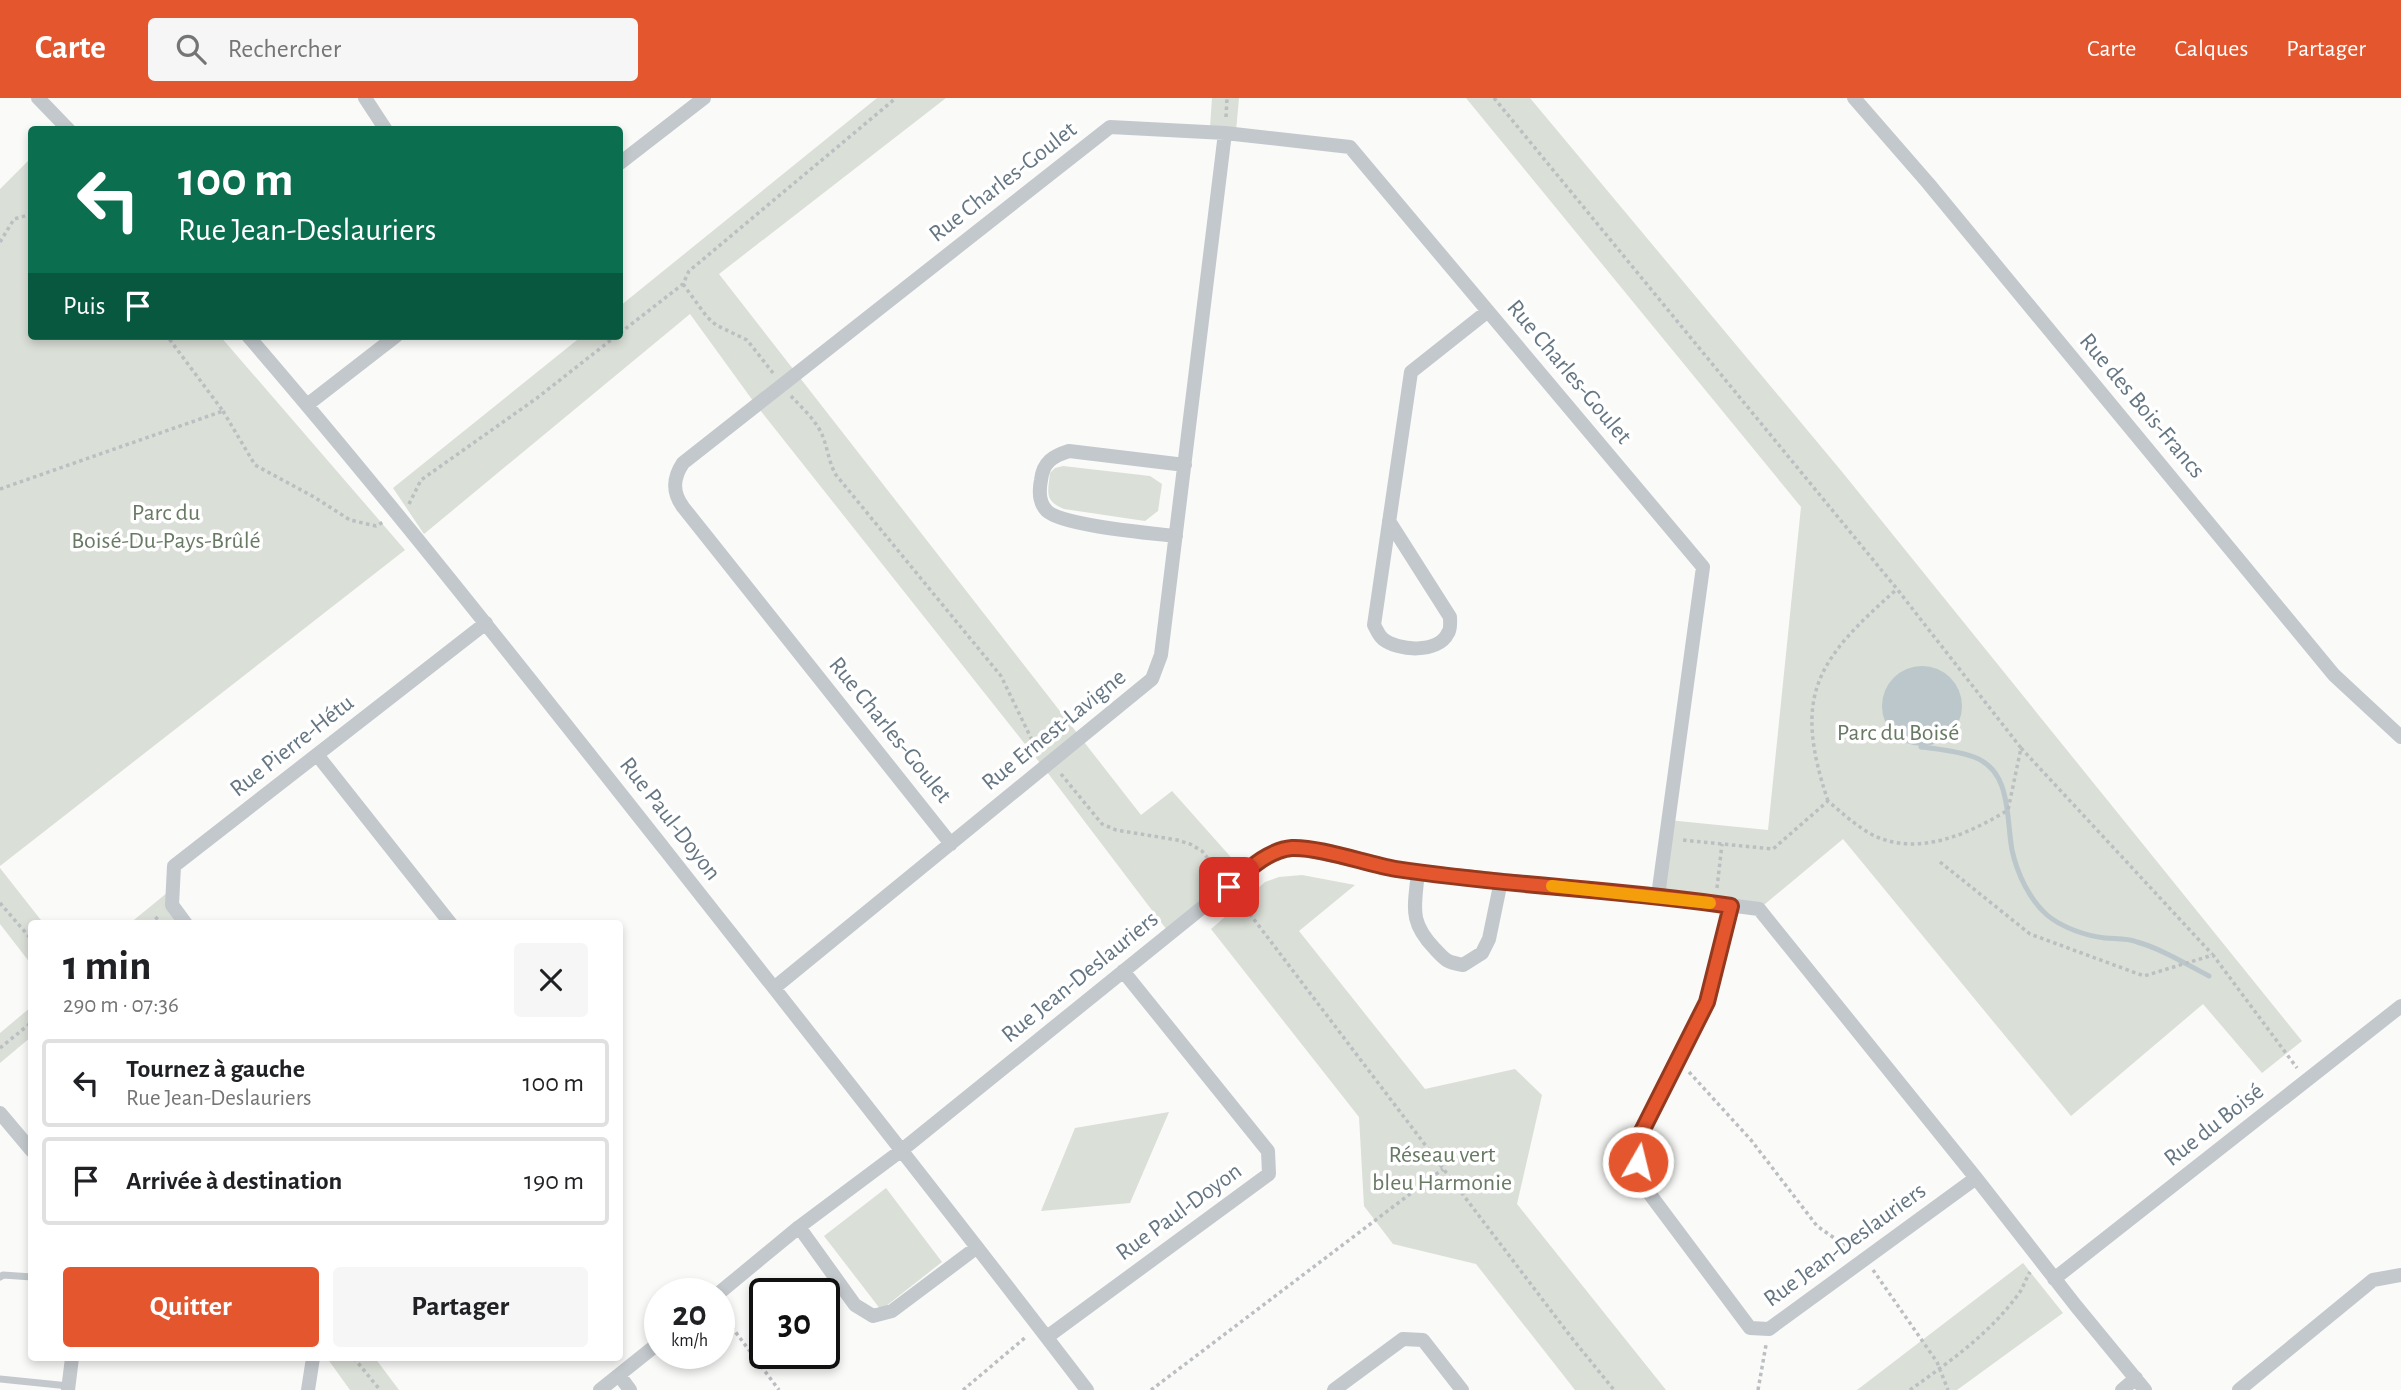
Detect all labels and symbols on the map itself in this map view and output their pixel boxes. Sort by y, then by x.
street label: Rue Charles-Goulet [925,117,1081,247]
street label: Rue Charles-Goulet [1502,296,1636,449]
street label: Rue des Bois-Francs [2075,329,2209,483]
park label: Parc du Boisé-Du-Pays-Brûlé [71,501,261,553]
street label: Rue Charles-Goulet [824,653,956,808]
street label: Rue Ernest-Lavigne [978,665,1130,795]
street label: Rue Pierre-Hétu [226,691,358,801]
park label: Parc du Boisé [1837,721,1959,745]
street label: Rue Paul-Doyon [615,753,725,885]
pin [1199,857,1259,917]
street label: Rue Jean-Deslauriers [997,907,1163,1047]
street label: Rue du Boisé [2160,1079,2268,1171]
position arrow [1601,1125,1675,1199]
park label: Réseau vert bleu Harmonie [1372,1143,1512,1195]
street label: Rue Paul-Doyon [1112,1159,1246,1265]
street label: Rue Jean-Deslauriers [1760,1178,1930,1312]
speed limit sign: 30 [749,1278,840,1369]

